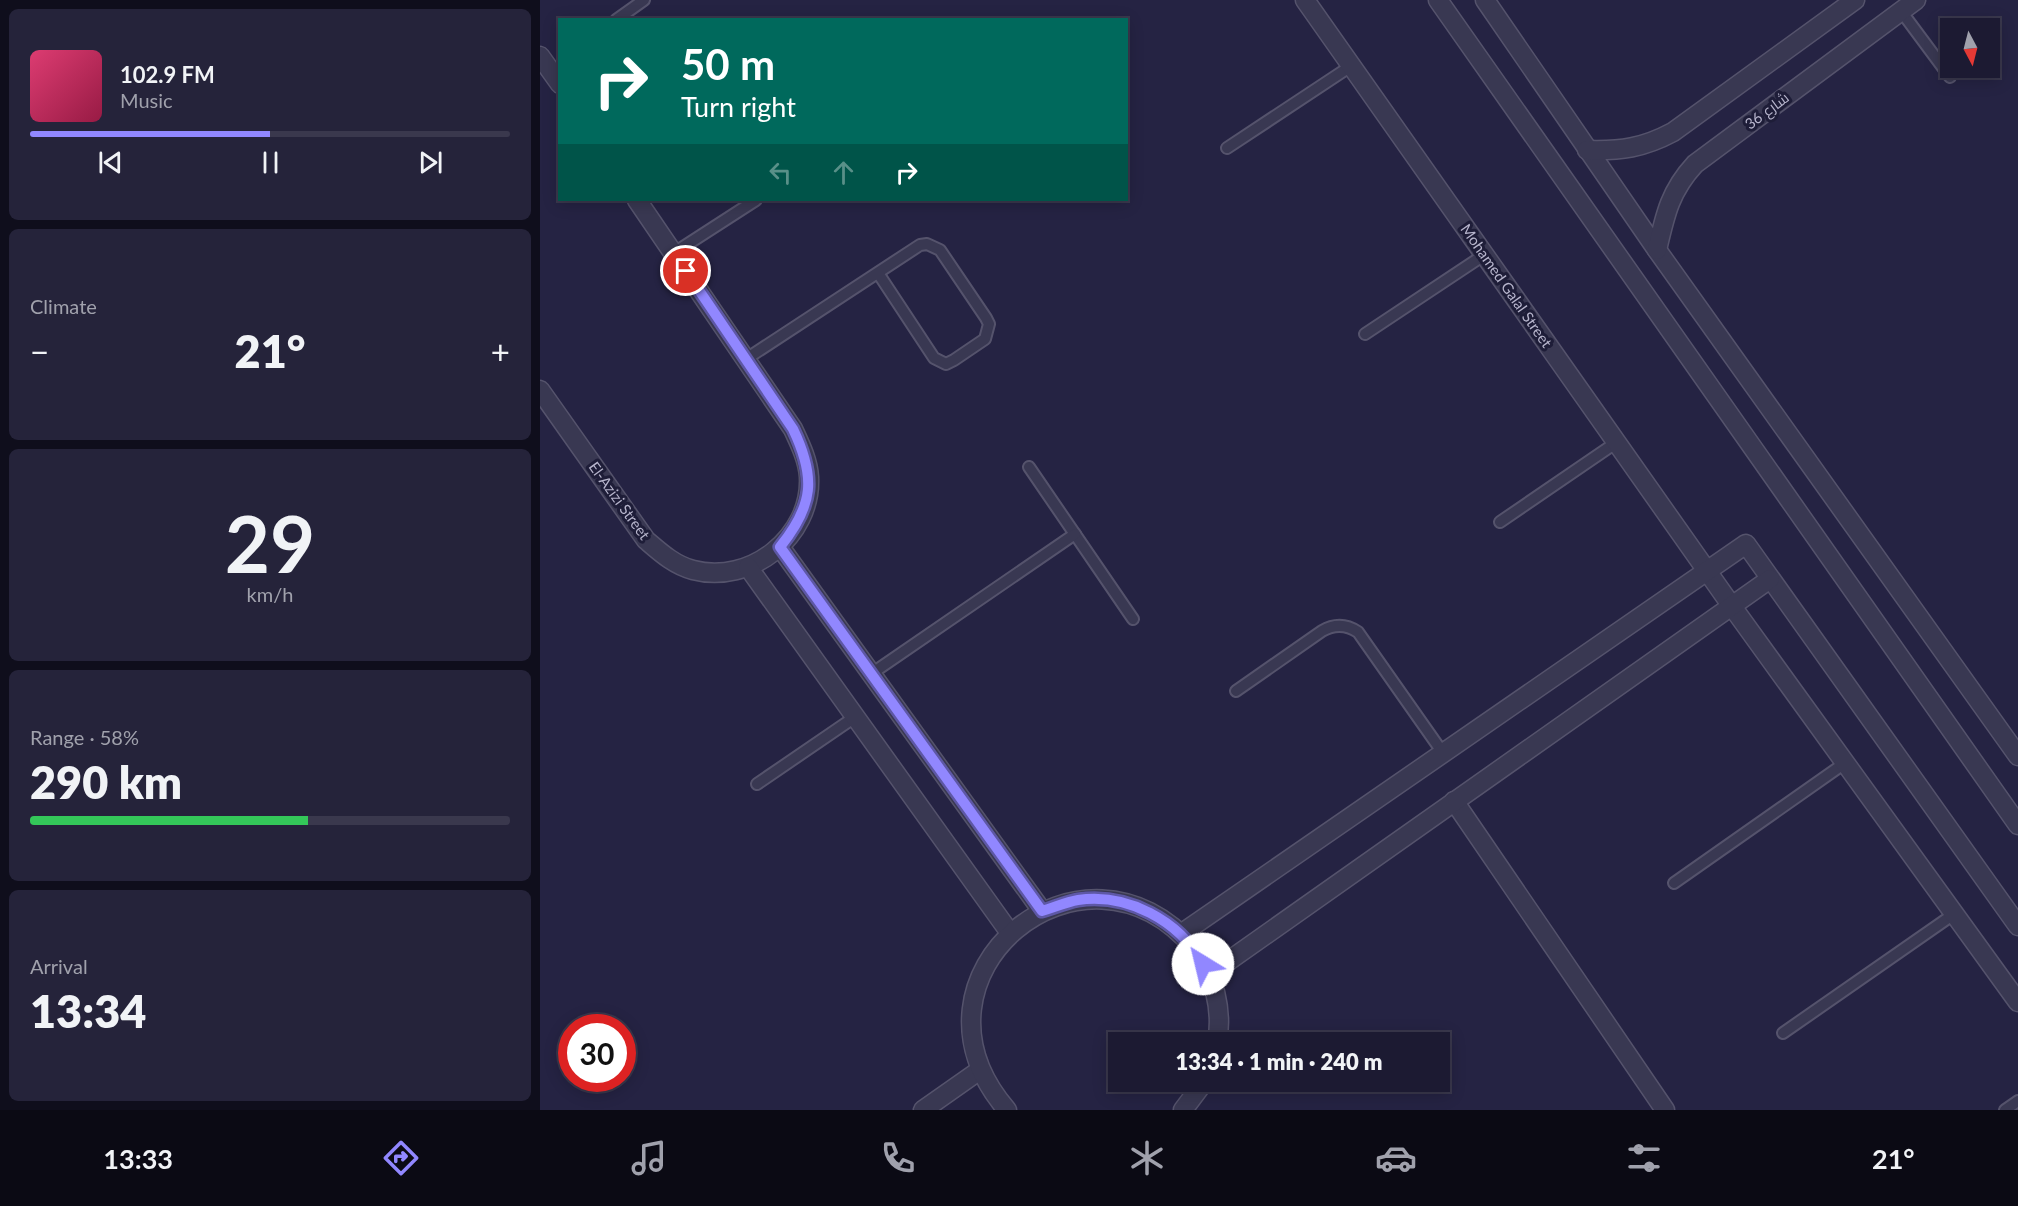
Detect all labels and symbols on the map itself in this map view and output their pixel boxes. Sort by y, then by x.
north arrow [1940,18,2000,78]
street label: شارع 36 [1741,88,1794,135]
street label: Mohamed Galal Street [1457,220,1557,351]
pin [660,245,711,296]
street label: El-Azizi Street [585,458,654,543]
position arrow [1171,932,1235,996]
speed limit sign: 30 [558,1014,636,1092]

